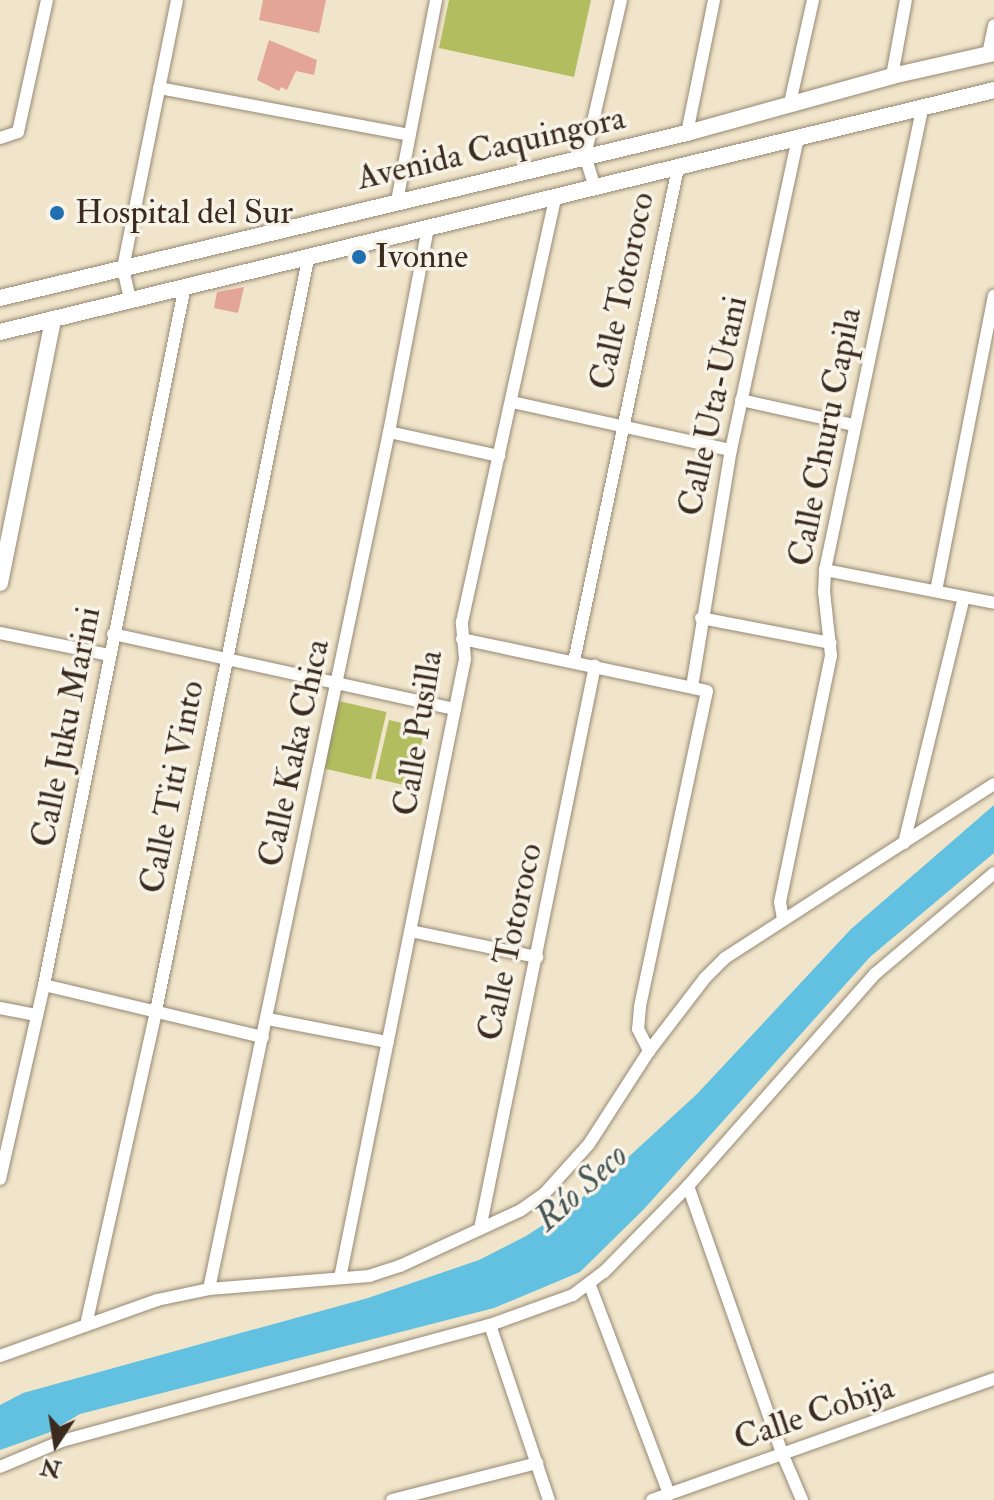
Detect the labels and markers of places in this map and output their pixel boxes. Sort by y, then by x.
place label: Hospital del Sur [75,193,293,233]
marker: Hospital del Sur [46,202,68,224]
place label: Ivonne [375,237,468,277]
marker: Ivonne [350,248,368,266]

